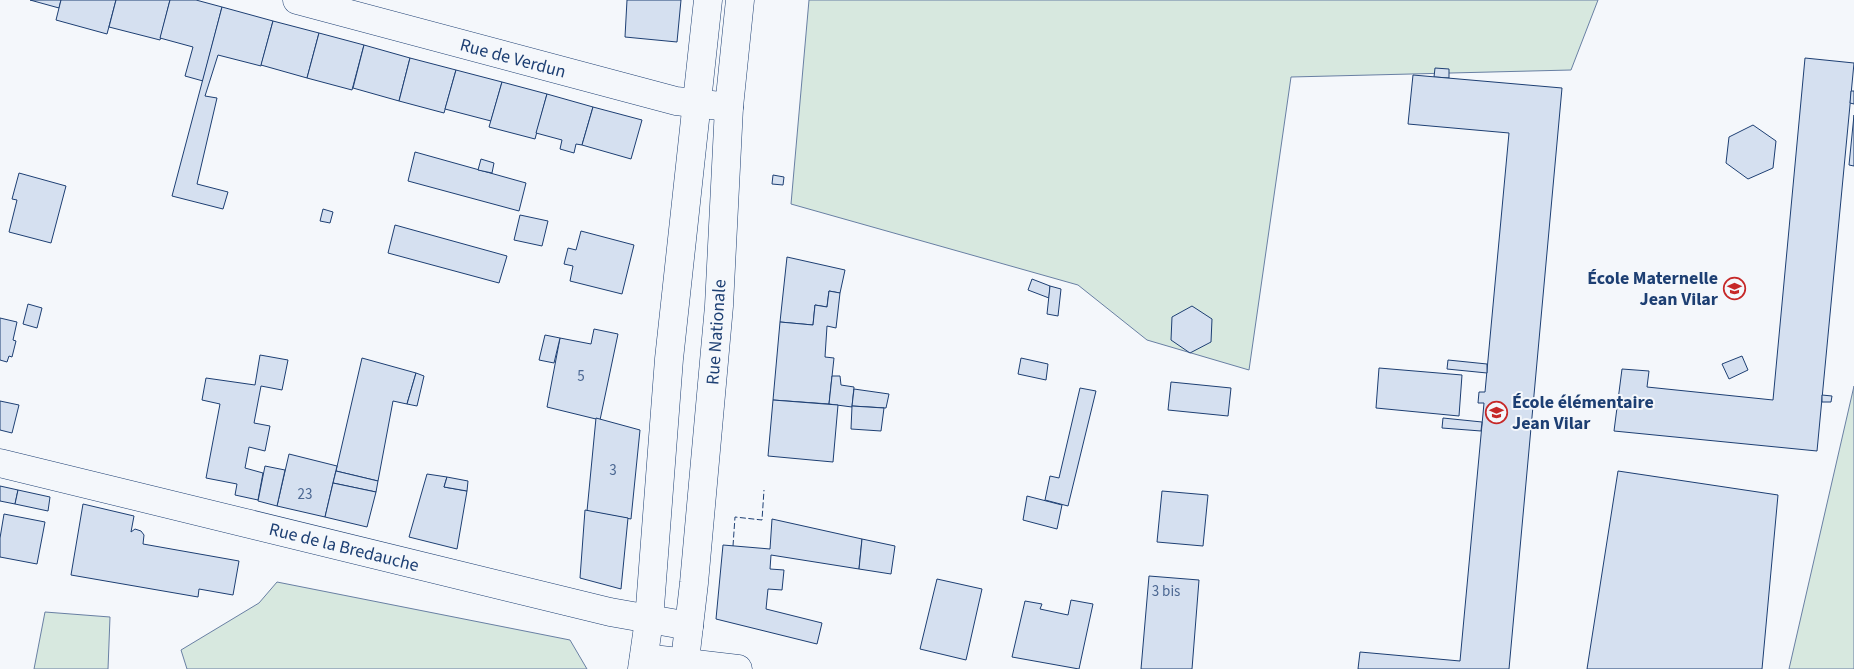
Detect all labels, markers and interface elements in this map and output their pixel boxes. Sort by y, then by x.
street label: Rue de Verdun [457,32,569,85]
place label: École Maternelle Jean Vilar [1587,266,1719,312]
school or university icon: École Maternelle Jean Vilar [1722,276,1746,300]
street label: Rue Nationale [700,278,733,386]
house number: 5 [577,366,585,387]
place label: École élémentaire Jean Vilar [1512,390,1654,436]
school or university icon: École élémentaire Jean Vilar [1484,400,1508,424]
house number: 3 [609,460,617,481]
house number: 23 [298,484,312,505]
street label: Rue de la Bredauche [266,517,422,578]
house number: 3 bis [1152,581,1180,602]

